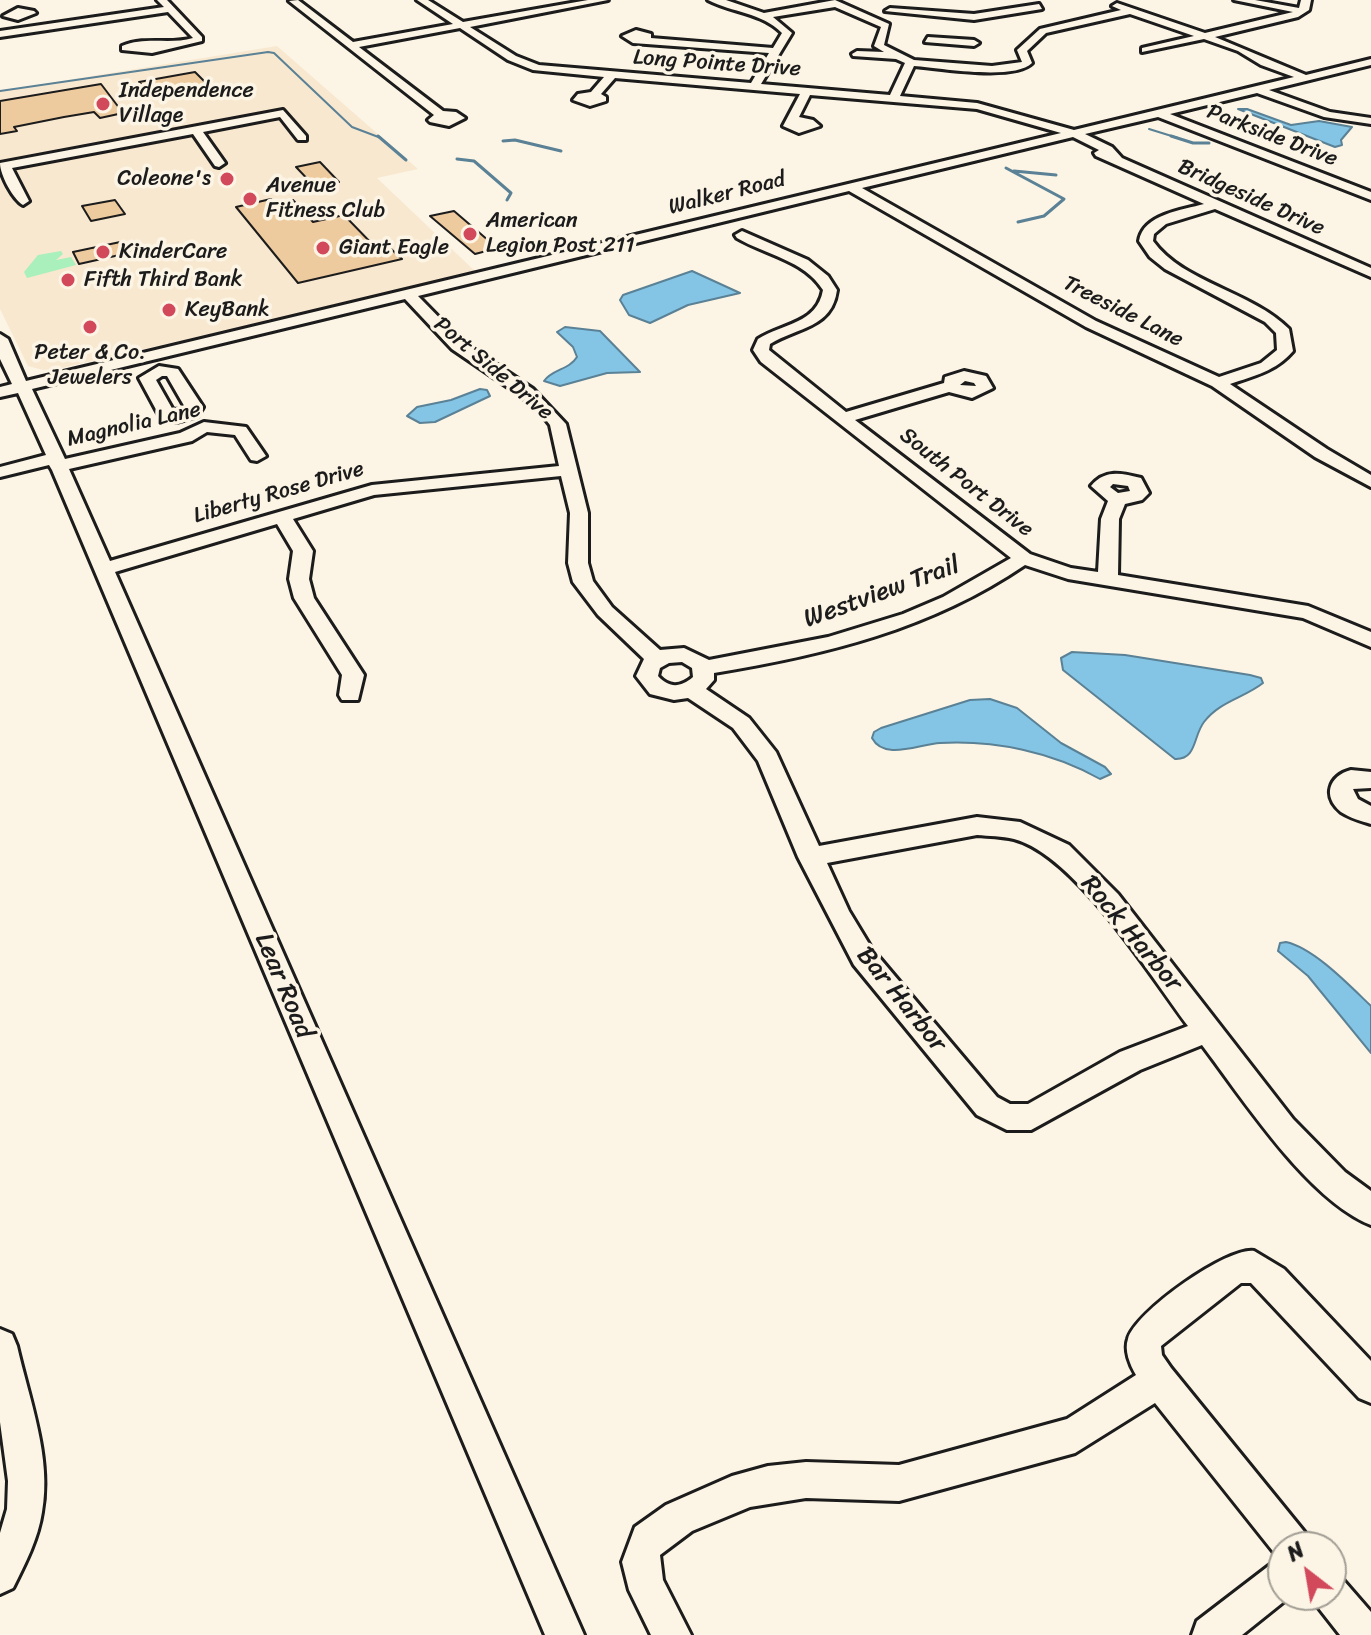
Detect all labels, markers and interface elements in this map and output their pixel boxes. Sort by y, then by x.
street label: Long Pointe Drive [632,45,802,83]
place label: Independence Village [119,78,254,130]
marker: Independence Village [94,95,112,113]
street label: Parkside Drive [1203,99,1341,173]
street label: Bridgeside Drive [1174,154,1328,242]
place label: Coleone's [117,166,211,192]
street label: Walker Road [666,167,788,221]
marker: Coleone's [218,170,236,188]
place label: Avenue Fitness Club [266,173,385,224]
marker: Avenue Fitness Club [241,190,259,208]
place label: American Legion Post 211 [486,208,635,260]
marker: American Legion Post 211 [461,225,479,243]
place label: Giant Eagle [339,235,449,261]
place label: KinderCare [119,239,227,265]
marker: Giant Eagle [314,239,332,257]
marker: KinderCare [94,243,112,261]
place label: Fifth Third Bank [84,267,242,293]
street label: Treeside Lane [1059,270,1187,354]
marker: Fifth Third Bank [59,271,77,289]
place label: KeyBank [185,297,270,323]
marker: KeyBank [160,301,178,319]
street label: Port Side Drive [428,312,558,426]
marker: Peter & Co. Jewelers [81,318,99,336]
place label: Peter & Co. Jewelers [34,340,146,392]
street label: Magnolia Lane [64,397,204,453]
street label: South Port Drive [894,423,1038,543]
street label: Liberty Rose Drive [191,456,367,530]
street label: Westview Trail [800,550,964,636]
street label: Rock Harbor [1073,869,1189,999]
street label: Lear Road [247,929,319,1043]
street label: Bar Harbor [849,941,953,1059]
north arrow [1267,1531,1347,1611]
text: N [1279,1531,1312,1572]

